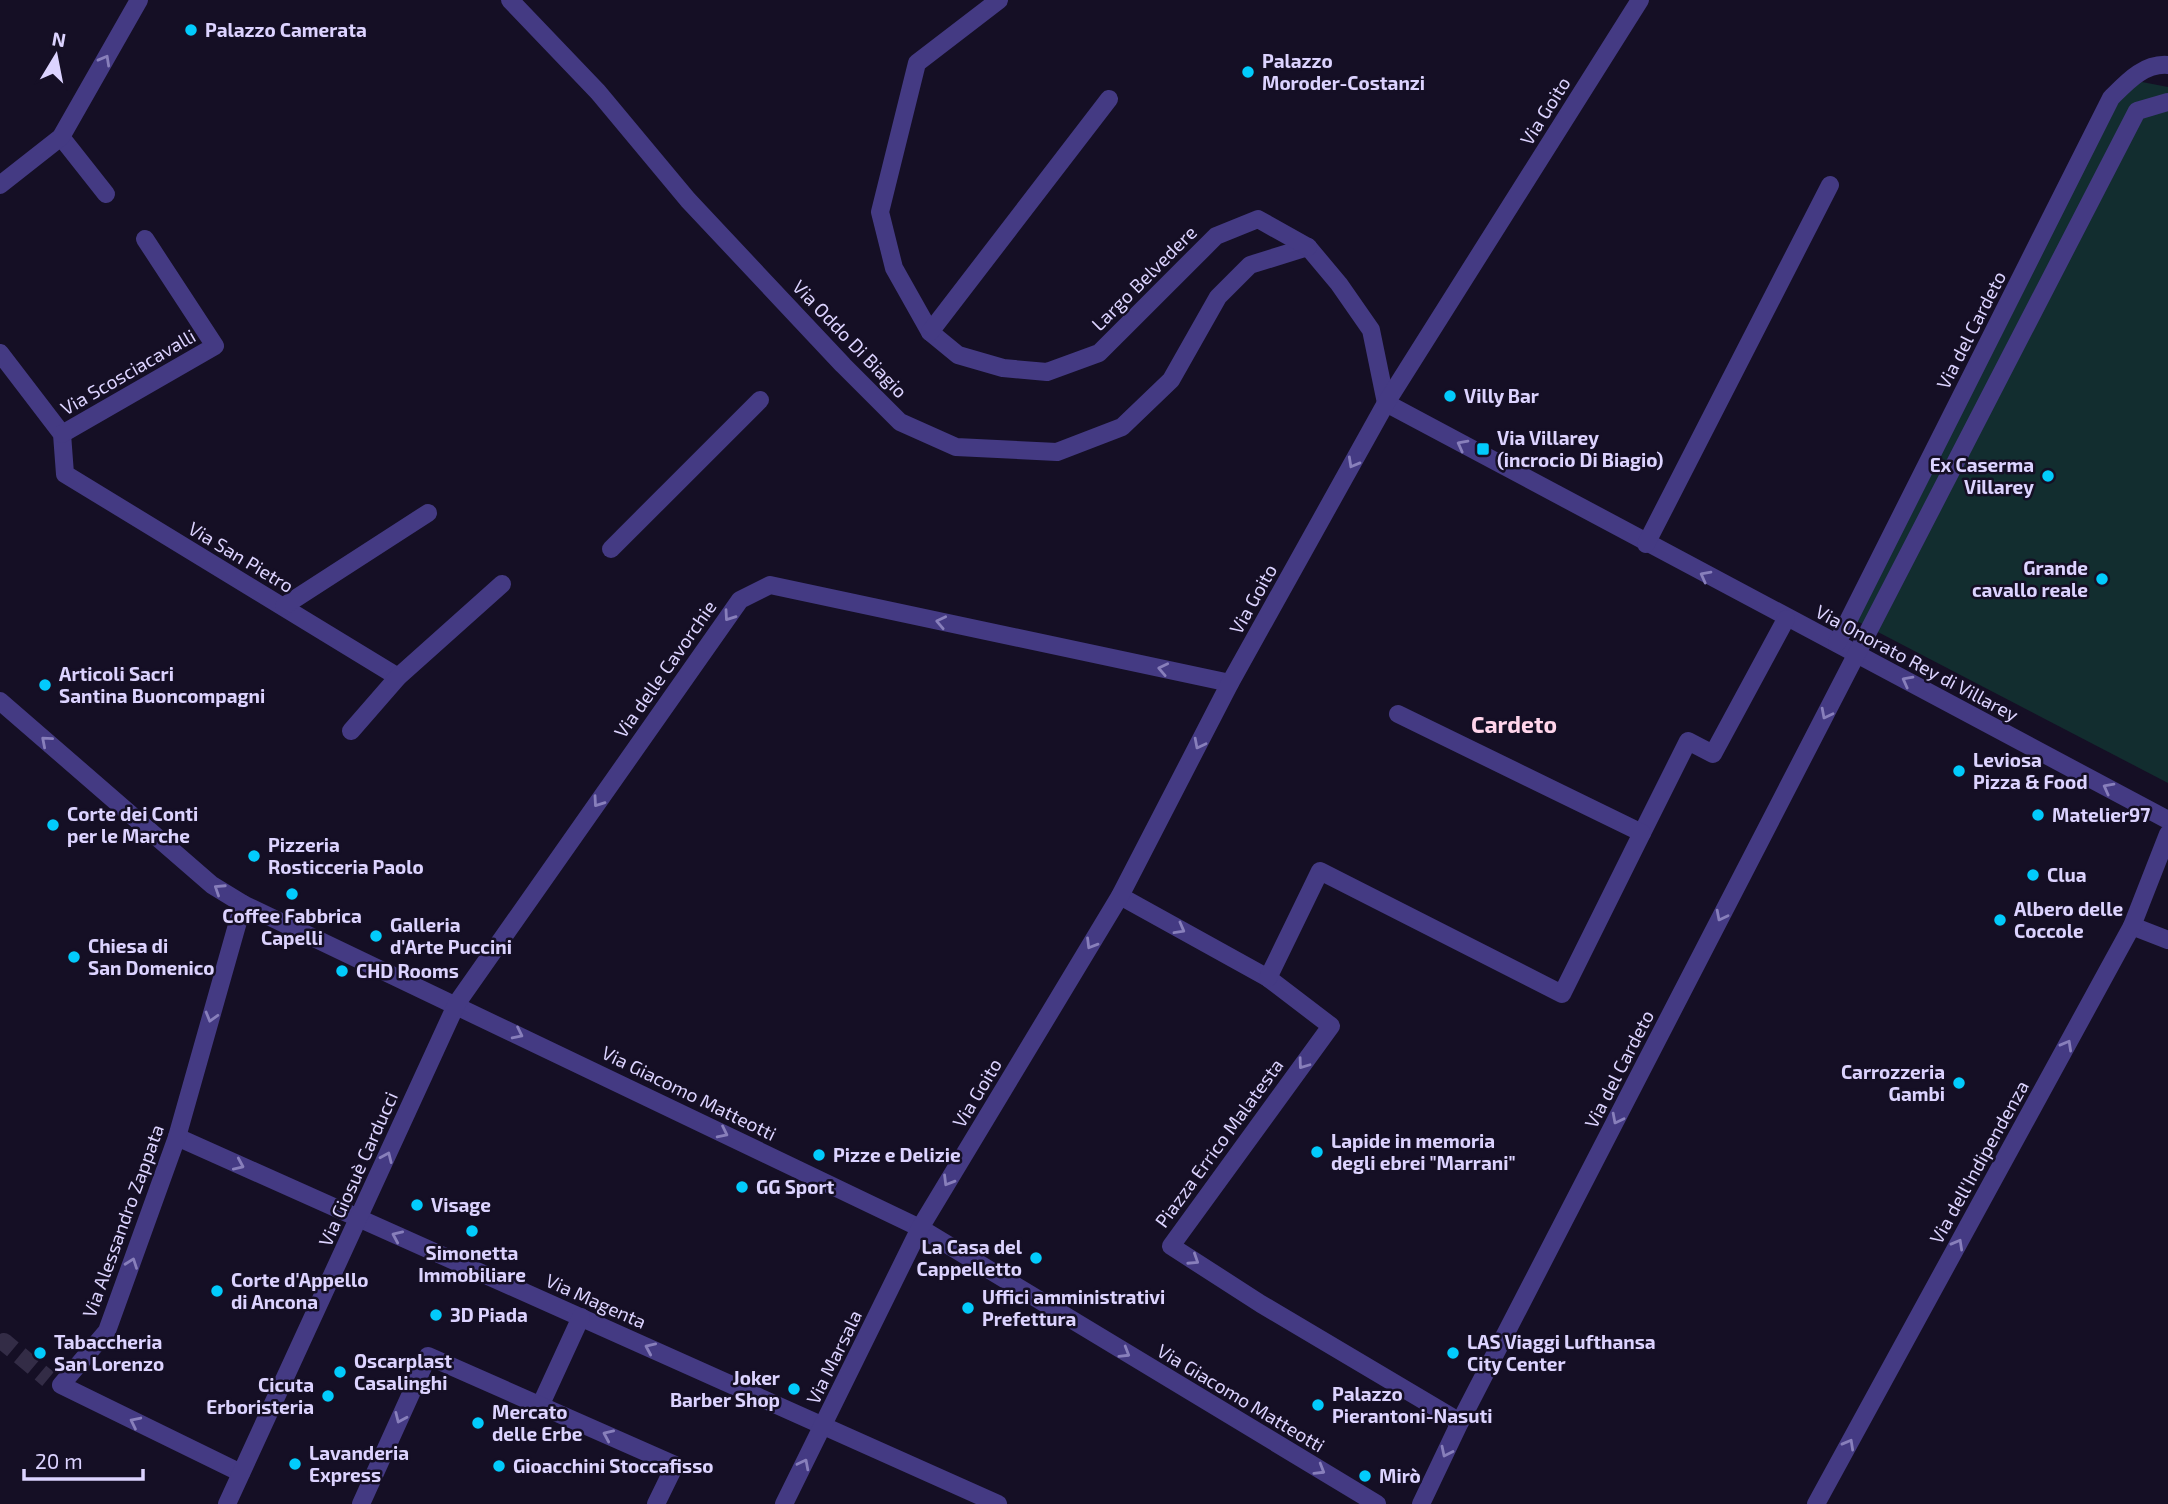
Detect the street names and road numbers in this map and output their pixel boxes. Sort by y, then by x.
street label: Via Goito [1515,72,1575,149]
street label: Largo Belvedere [1086,220,1201,335]
street label: Via del Cardeto [1931,267,2010,393]
street label: Via Oddo Di Biagio [788,275,912,402]
street label: Via Scosciacavalli [56,324,199,419]
street label: Via San Pietro [184,516,298,597]
street label: Via Goito [1224,560,1281,638]
street label: Via delle Cavorchie [609,596,721,742]
street label: Via Onorato Rey di Villarey [1812,599,2023,726]
street label: Via del Cardeto [1579,1006,1658,1132]
street label: Via Giacomo Matteotti [598,1040,780,1145]
street label: Via Goito [947,1054,1006,1131]
street label: Piazza Errico Malatesta [1150,1054,1288,1232]
street label: Via dell'Indipendenza [1924,1076,2033,1247]
street label: Via Giosuè Carducci [313,1088,402,1250]
street label: Via Alessandro Zappata [77,1121,168,1320]
street label: Via Magenta [542,1268,650,1333]
street label: Via Marsala [801,1306,866,1408]
street label: Via Giacomo Matteotti [1153,1338,1329,1457]

